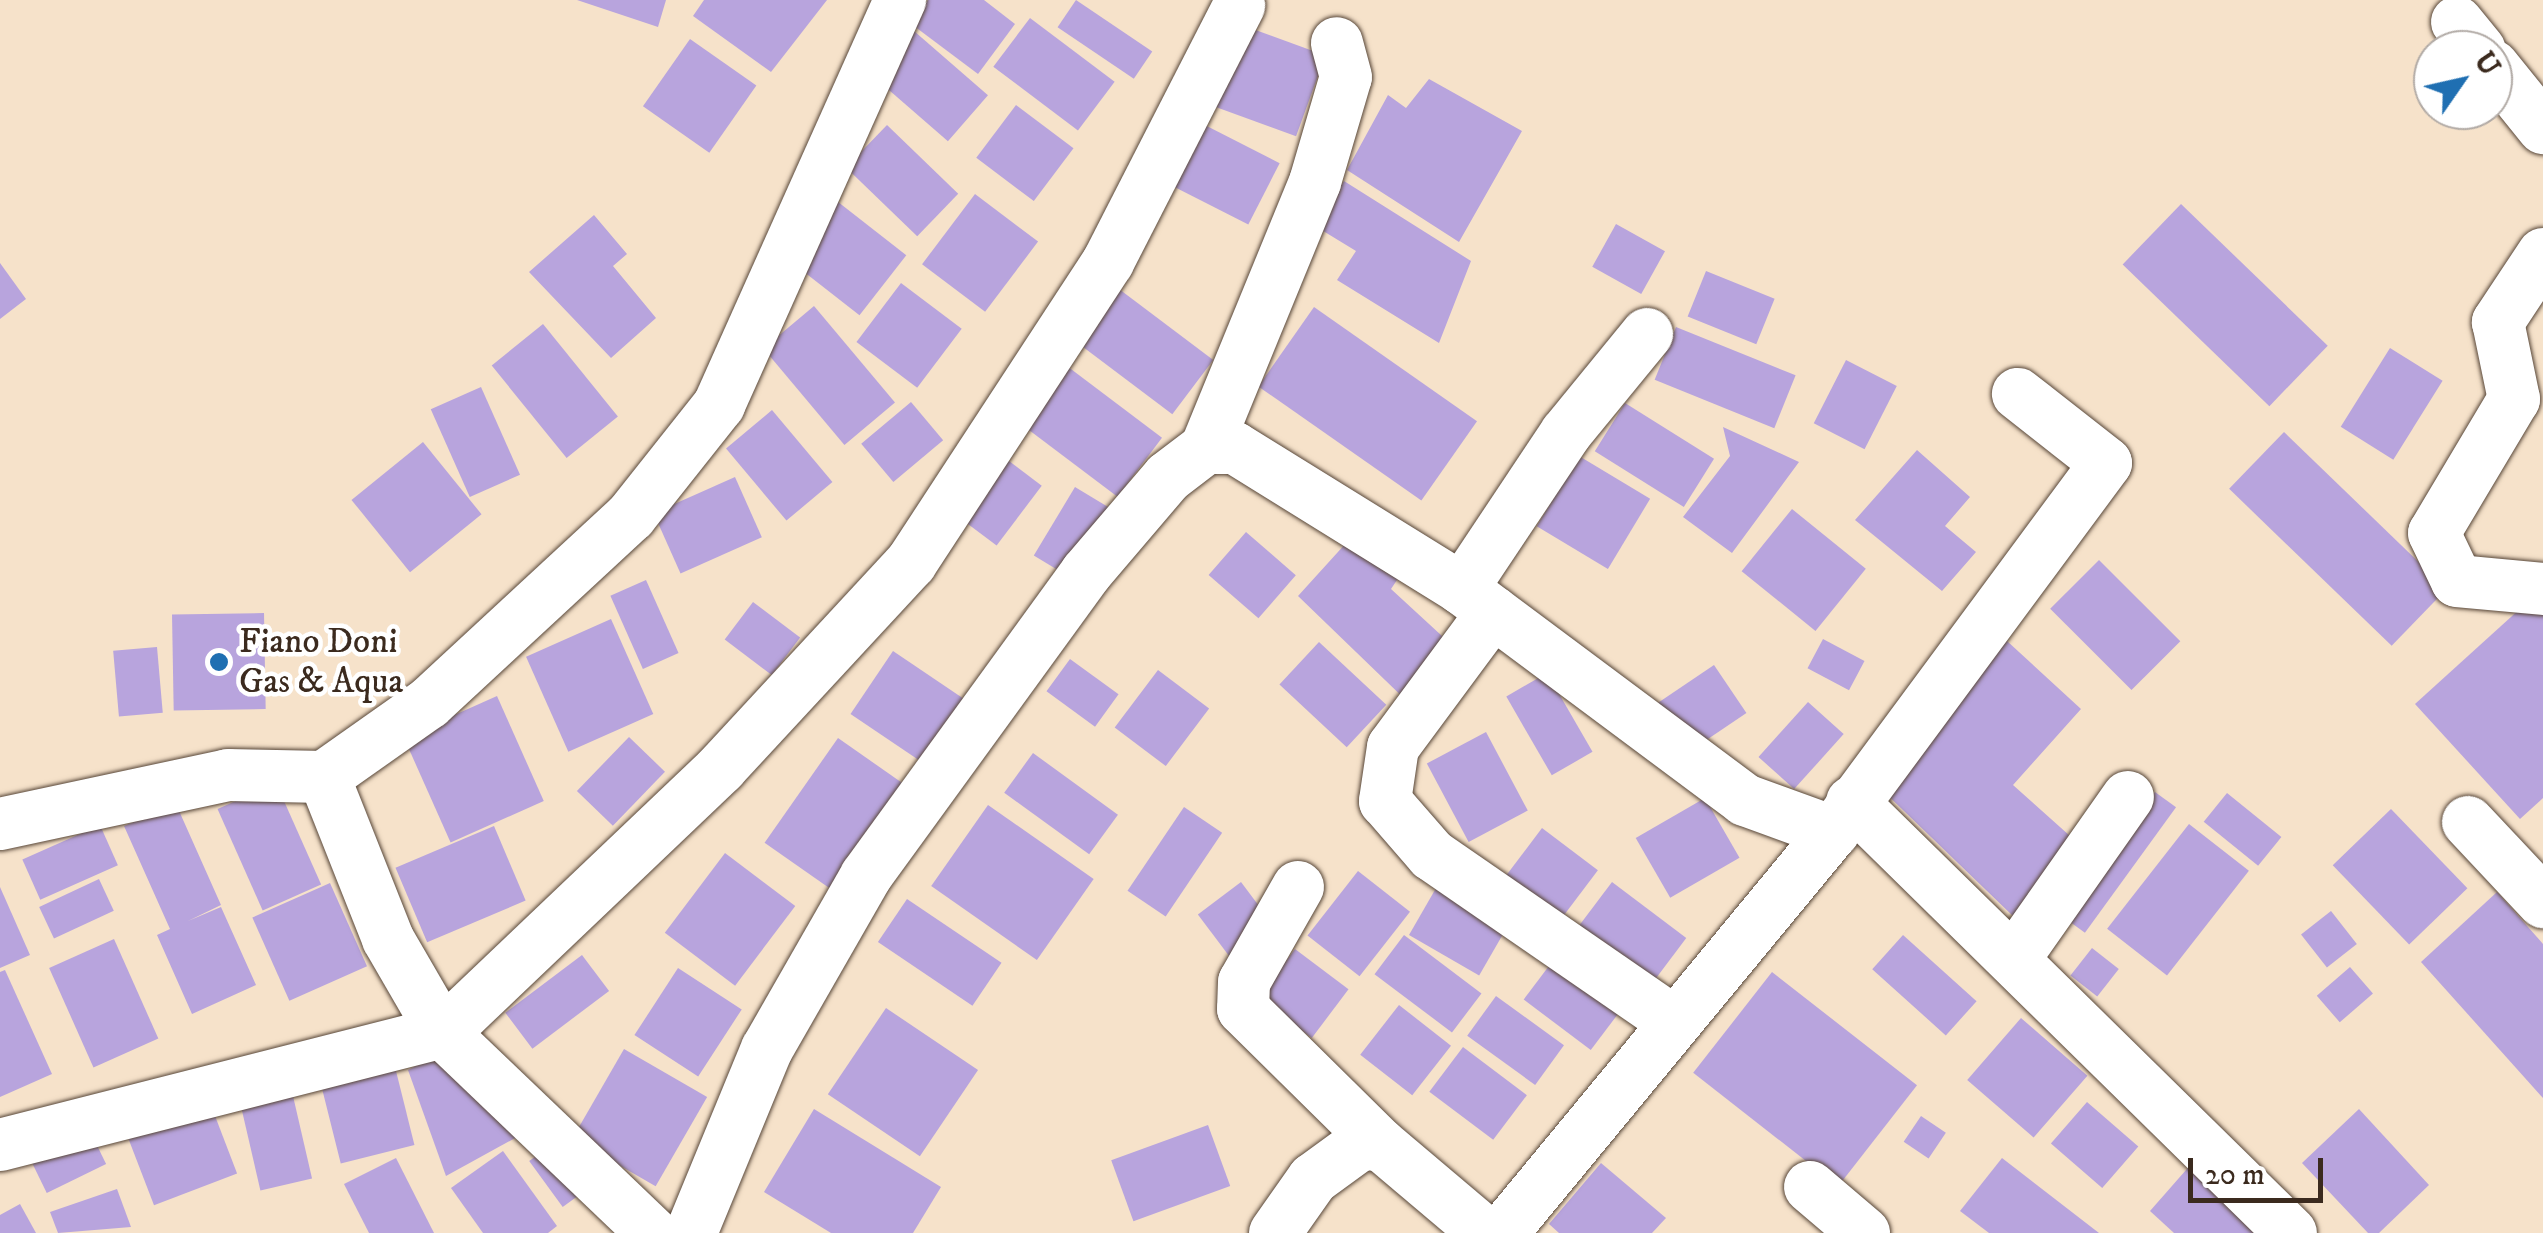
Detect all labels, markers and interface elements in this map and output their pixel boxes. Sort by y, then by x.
north arrow [2413,30,2513,130]
text: U [2466,45,2507,83]
place label: Fiano Doni Gas & Aqua [239,621,403,703]
marker: Fiano Doni Gas & Aqua [208,651,230,673]
scale bar [2193,1138,2328,1200]
text: 20 m [2205,1157,2265,1194]

